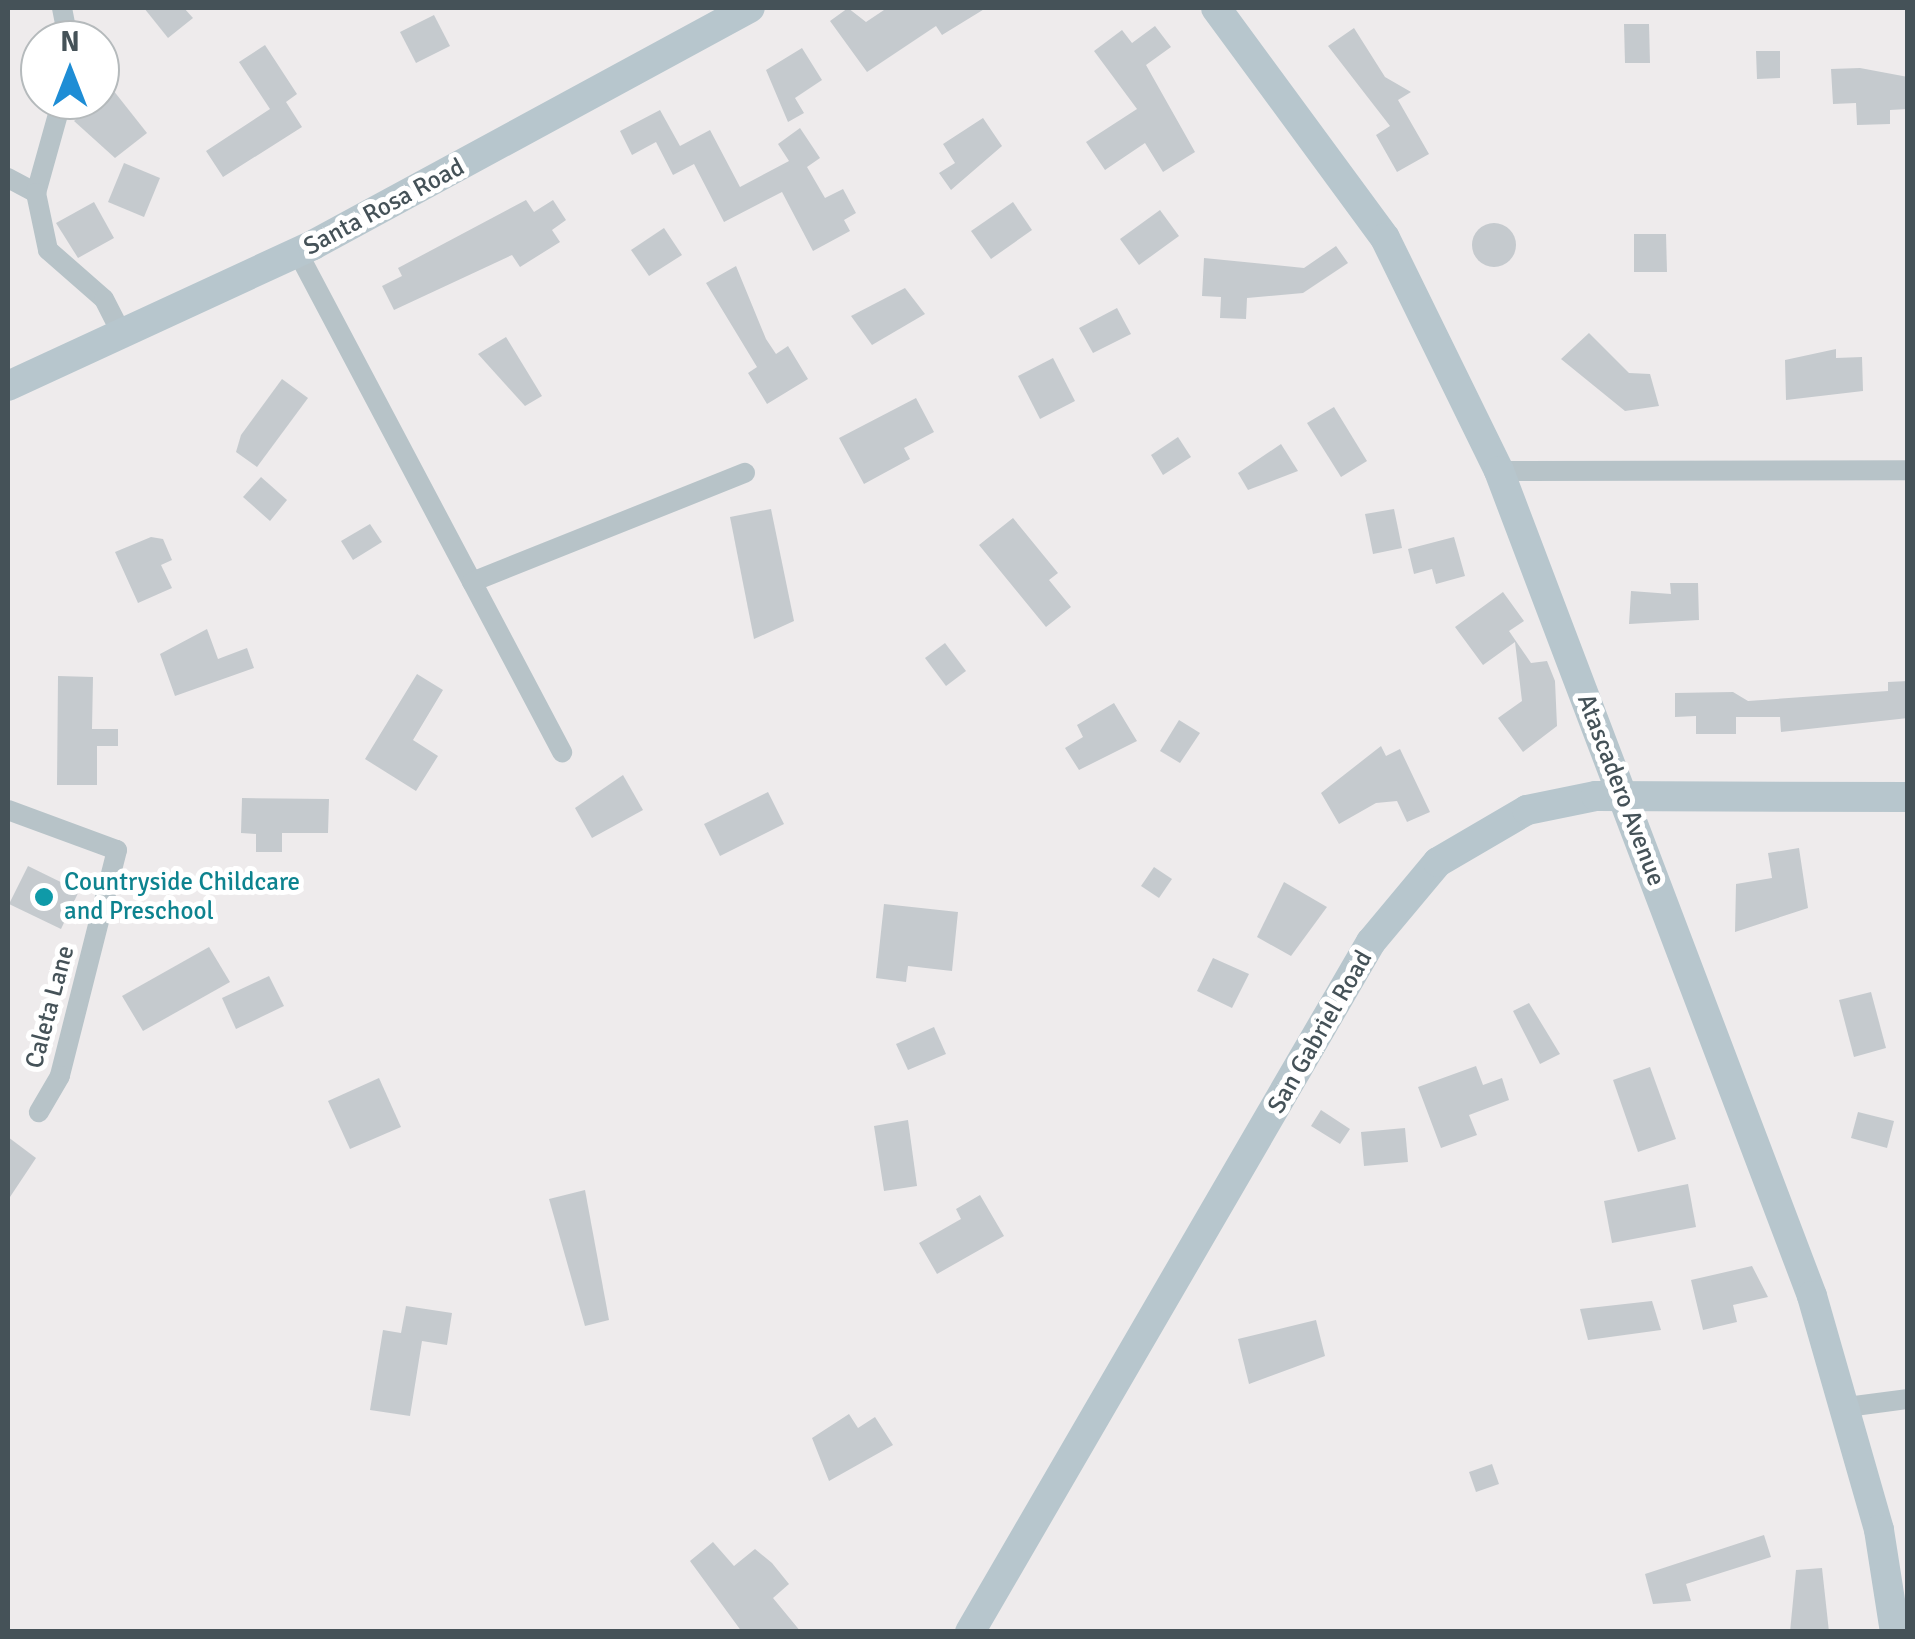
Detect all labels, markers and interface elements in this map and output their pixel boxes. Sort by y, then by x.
north arrow [20,20,120,120]
text: N [60,25,80,59]
street label: Santa Rosa Road [299,152,469,262]
street label: Atascadero Avenue [1571,690,1671,890]
place label: Countryside Childcare and Preschool [64,868,300,927]
marker: Countryside Childcare and Preschool [33,886,55,908]
street label: Caleta Lane [19,942,81,1072]
street label: San Gabriel Road [1261,945,1379,1119]

